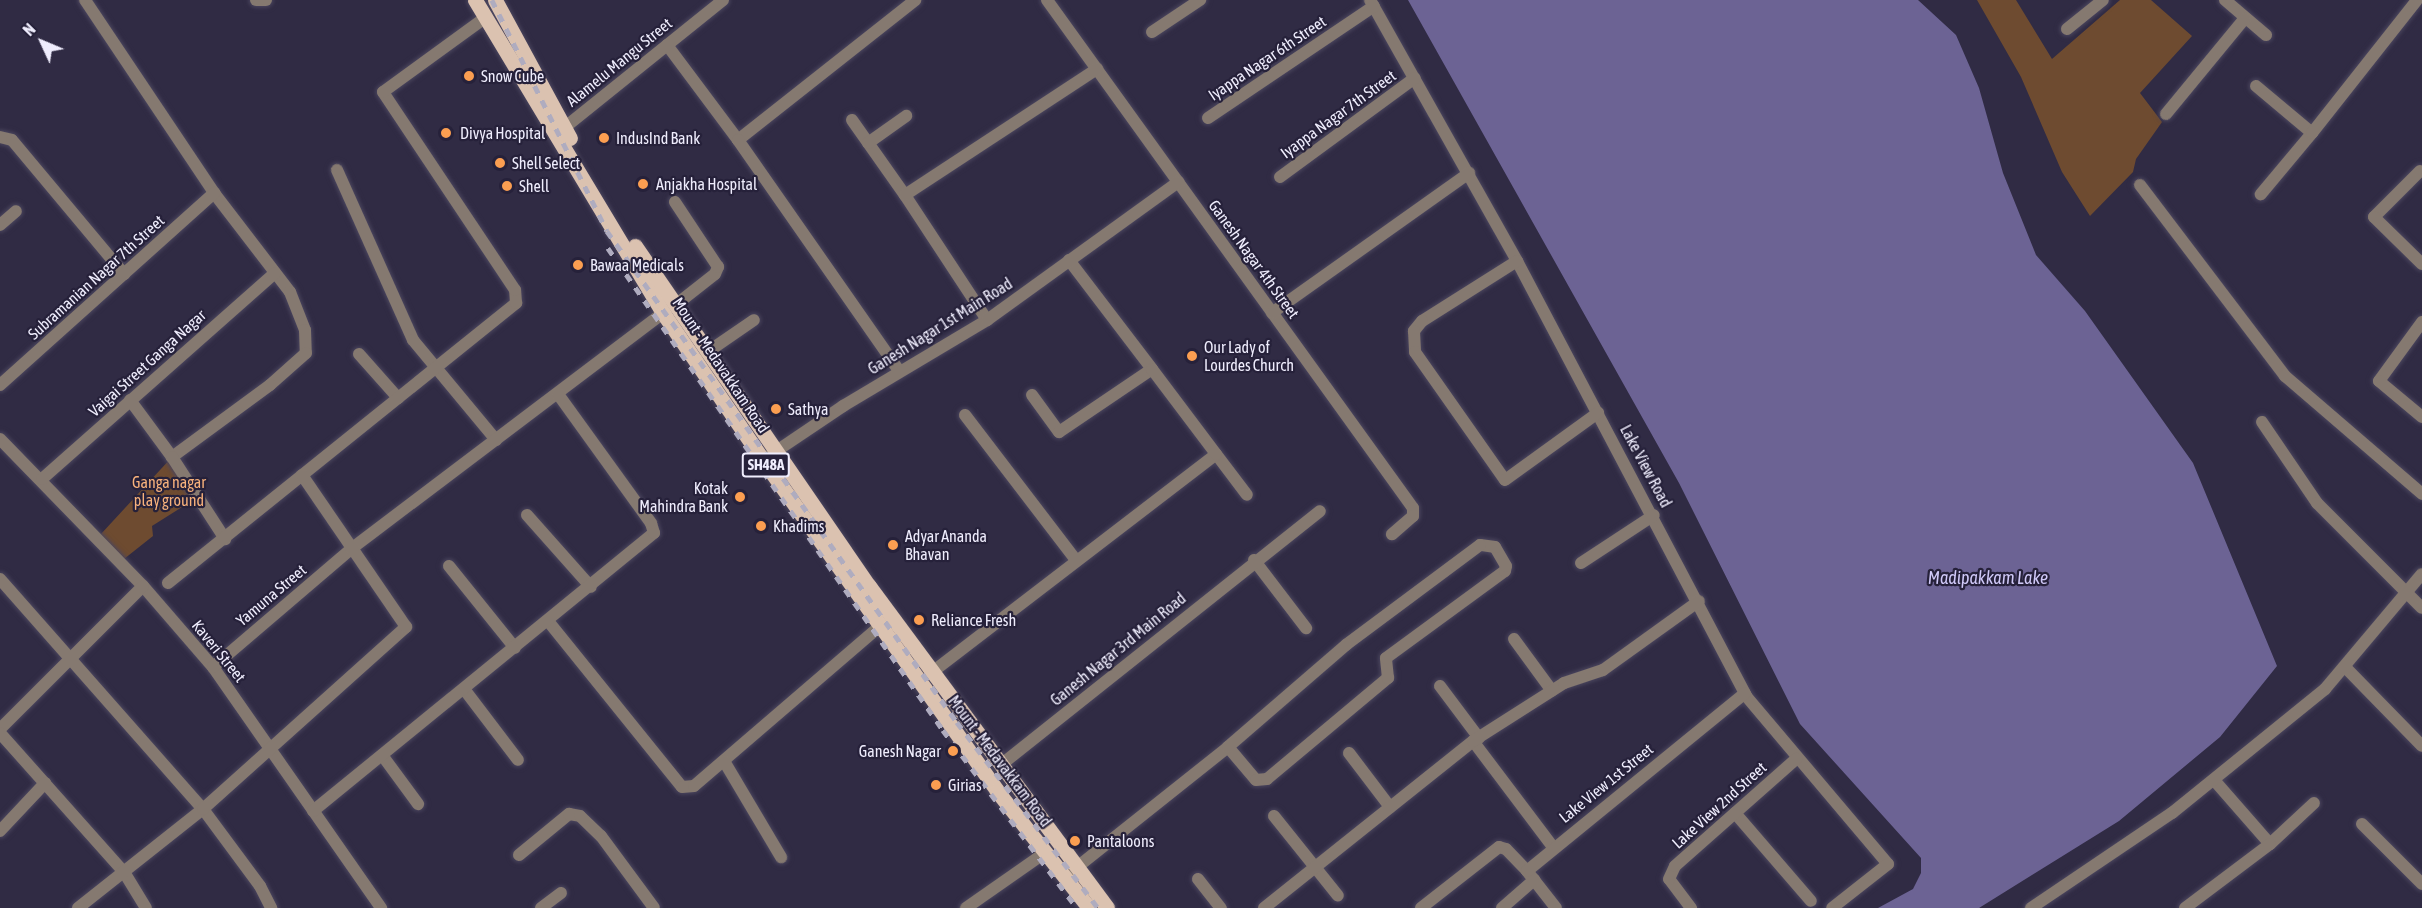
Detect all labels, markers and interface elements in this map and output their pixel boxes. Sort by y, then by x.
north arrow [12,12,72,72]
street label: Iyappa Nagar 6th Street [1205,12,1329,104]
street label: Alamelu Mangu Street [562,14,676,110]
text: N [19,20,39,39]
place label: Snow Cube [481,66,544,86]
street label: Iyappa Nagar 7th Street [1277,66,1399,162]
marker: Snow Cube [462,69,476,83]
place label: Divya Hospital [460,123,545,143]
marker: Divya Hospital [437,124,455,142]
place label: IndusInd Bank [616,128,700,148]
marker: IndusInd Bank [597,131,611,145]
place label: Shell Select [512,153,580,173]
marker: Shell Select [493,156,507,170]
place label: Anjakha Hospital [656,174,757,194]
marker: Anjakha Hospital [634,175,652,193]
place label: Shell [519,176,549,196]
marker: Shell [500,179,514,193]
street label: Ganesh Nagar 4th Street [1205,196,1303,322]
street label: Subramanian Nagar 7th Street [24,211,168,343]
place label: Bawaa Medicals [590,255,684,275]
marker: Bawaa Medicals [571,258,585,272]
street label: Ganesh Nagar 1st Main Road [864,274,1016,378]
street label: Mount - Medavakkam Road [669,294,773,436]
street label: Vaigai Street Ganga Nagar [84,305,210,421]
place label: Our Lady of Lourdes Church [1204,337,1294,375]
marker: Our Lady of Lourdes Church [1185,349,1199,363]
place label: Sathya [788,399,828,419]
marker: Sathya [769,402,783,416]
street label: Lake View Road [1616,421,1676,511]
road number: SH48A [740,453,792,477]
park label: Ganga nagar play ground [132,472,206,510]
place label: Kotak Mahindra Bank [639,478,728,516]
marker: Kotak Mahindra Bank [733,490,747,504]
place label: Khadims [773,516,824,536]
marker: Khadims [754,519,768,533]
place label: Adyar Ananda Bhavan [905,526,987,564]
marker: Adyar Ananda Bhavan [886,538,900,552]
street label: Yamuna Street [232,560,310,630]
water label: Madipakkam Lake [1928,567,2048,589]
street label: Ganesh Nagar 3rd Main Road [1046,588,1190,710]
place label: Reliance Fresh [931,610,1016,630]
marker: Reliance Fresh [912,613,926,627]
street label: Kaveri Street [188,616,250,686]
street label: Mount - Medavakkam Road [944,692,1056,830]
street label: Lake View 1st Street [1555,739,1657,827]
place label: Ganesh Nagar [859,741,941,761]
marker: Ganesh Nagar [946,744,960,758]
street label: Lake View 2nd Street [1668,758,1770,852]
place label: Girias [948,775,982,795]
marker: Girias [929,778,943,792]
place label: Pantaloons [1087,831,1154,851]
marker: Pantaloons [1068,834,1082,848]

